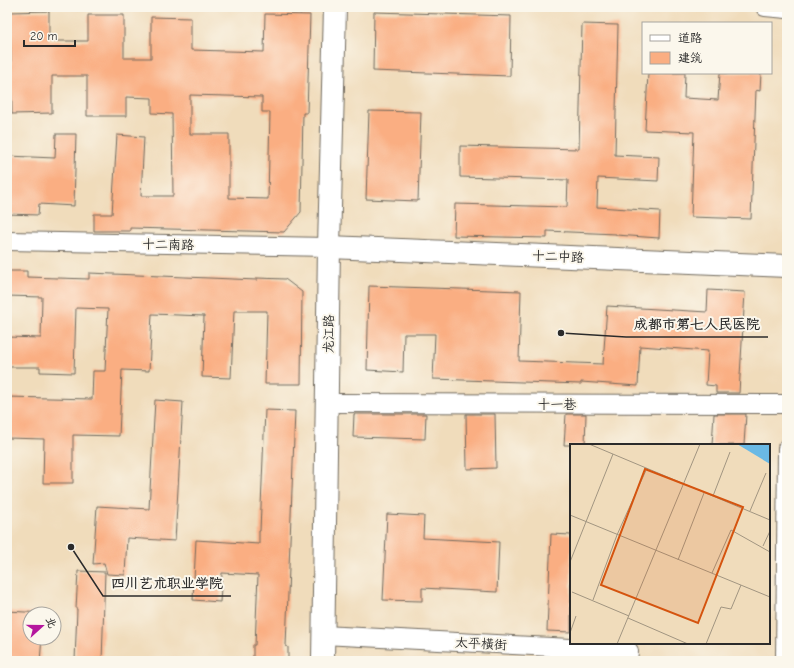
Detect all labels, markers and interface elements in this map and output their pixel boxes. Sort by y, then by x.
scale bar [24,22,75,48]
legend [642,22,772,74]
text: 20 m [30,29,58,43]
text: 道路 [678,31,702,45]
text: 建筑 [678,51,702,65]
street label: 十二南路 [142,237,194,252]
street label: 十二中路 [532,248,584,265]
callout: 成都市第七人民医院 [626,311,768,337]
street label: 龙江路 [321,314,336,354]
text: 成都市第七人民医院 [634,316,760,333]
street label: 十一巷 [537,397,577,412]
inset map [570,444,770,644]
callout: 四川艺术职业学院 [103,570,231,596]
text: 四川艺术职业学院 [111,575,223,592]
north arrow [22,606,62,646]
text: 北 [43,615,59,630]
street label: 太平横街 [455,635,507,652]

